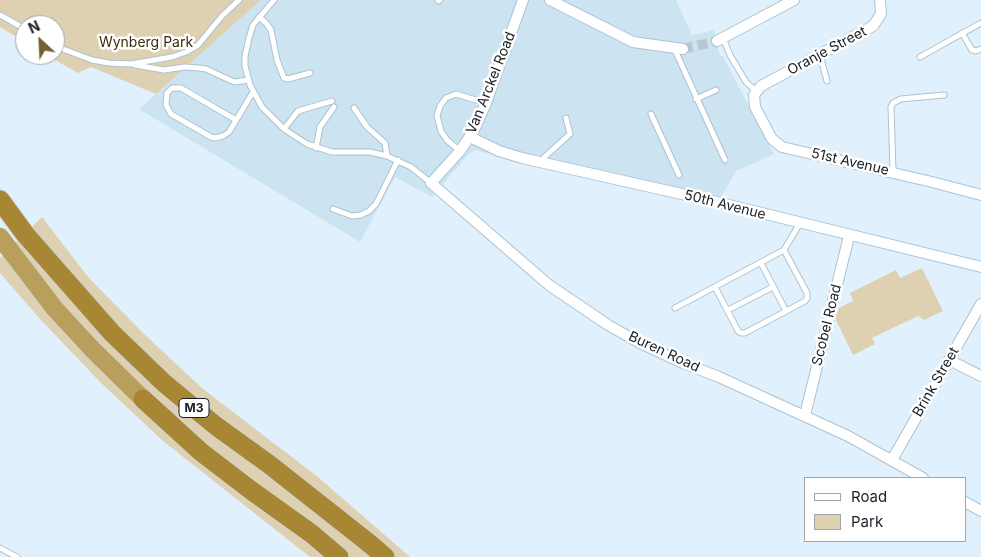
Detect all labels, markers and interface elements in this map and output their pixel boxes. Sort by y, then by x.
north arrow [15,15,65,65]
text: N [25,17,42,37]
street label: Oranje Street [785,23,869,79]
street label: Van Arckel Road [463,30,519,136]
park label: Wynberg Park [99,35,193,51]
street label: 51st Avenue [809,145,891,179]
street label: 50th Avenue [682,187,768,223]
street label: Scobel Road [809,283,845,367]
street label: Buren Road [626,328,702,376]
street label: Brink Street [909,344,963,420]
road number: M3 [179,398,209,418]
legend [804,477,966,542]
text: Road [851,487,887,506]
text: Park [851,512,883,531]

